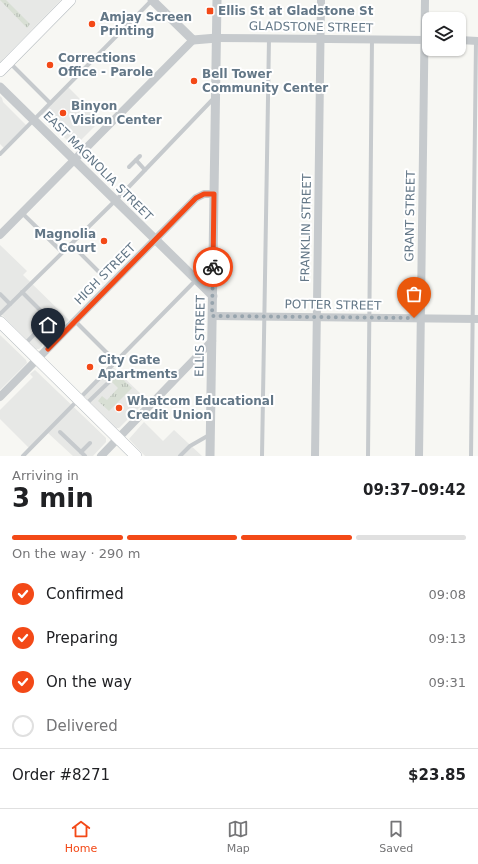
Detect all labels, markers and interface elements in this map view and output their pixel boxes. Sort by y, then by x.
place label: Ellis St at Gladstone St [218,4,374,18]
marker: Ellis St at Gladstone St [205,6,215,16]
place label: Amjay Screen Printing [100,10,192,38]
map controls [422,12,466,56]
button: layers [422,12,466,56]
marker: Amjay Screen Printing [87,19,97,29]
street label: GLADSTONE STREET [249,19,374,35]
place label: Corrections Office - Parole [58,51,153,79]
marker: Corrections Office - Parole [45,60,55,70]
place label: Bell Tower Community Center [202,67,328,95]
marker: Bell Tower Community Center [189,76,199,86]
place label: Binyon Vision Center [71,99,162,127]
street label: EAST MAGNOLIA STREET [40,108,156,224]
marker: Binyon Vision Center [58,108,68,118]
street label: GRANT STREET [402,170,418,262]
street label: FRANKLIN STREET [298,173,314,282]
place label: Magnolia Court [34,227,96,255]
marker: Magnolia Court [99,236,109,246]
street label: HIGH STREET [72,240,139,307]
courier [193,247,233,287]
icon: bike [202,256,224,278]
pin [397,277,431,318]
icon: bag [403,283,425,305]
street label: ELLIS STREET [192,294,208,377]
street label: POTTER STREET [285,297,382,313]
pin [31,308,65,349]
icon: home [37,314,59,336]
place label: City Gate Apartments [98,353,178,381]
marker: City Gate Apartments [85,362,95,372]
place label: Whatcom Educational Credit Union [127,394,274,422]
marker: Whatcom Educational Credit Union [114,403,124,413]
text: Arriving in [12,468,79,483]
text: 09:37–09:42 [363,481,466,499]
text: 3 min [12,483,94,513]
text: On the way · 290 m [12,546,140,561]
icon: check [12,583,34,605]
text: Confirmed [46,585,124,603]
text: 09:08 [429,587,466,602]
icon: check [12,627,34,649]
text: Preparing [46,629,118,647]
text: 09:13 [429,631,466,646]
icon: check [12,671,34,693]
text: On the way [46,673,132,691]
text: 09:31 [429,675,466,690]
text: Delivered [46,717,118,735]
text: Order #8271 [12,766,110,784]
text: $23.85 [408,766,466,784]
tab: Home [65,818,97,855]
tab: Map [227,818,250,855]
tab: Saved [379,818,413,855]

